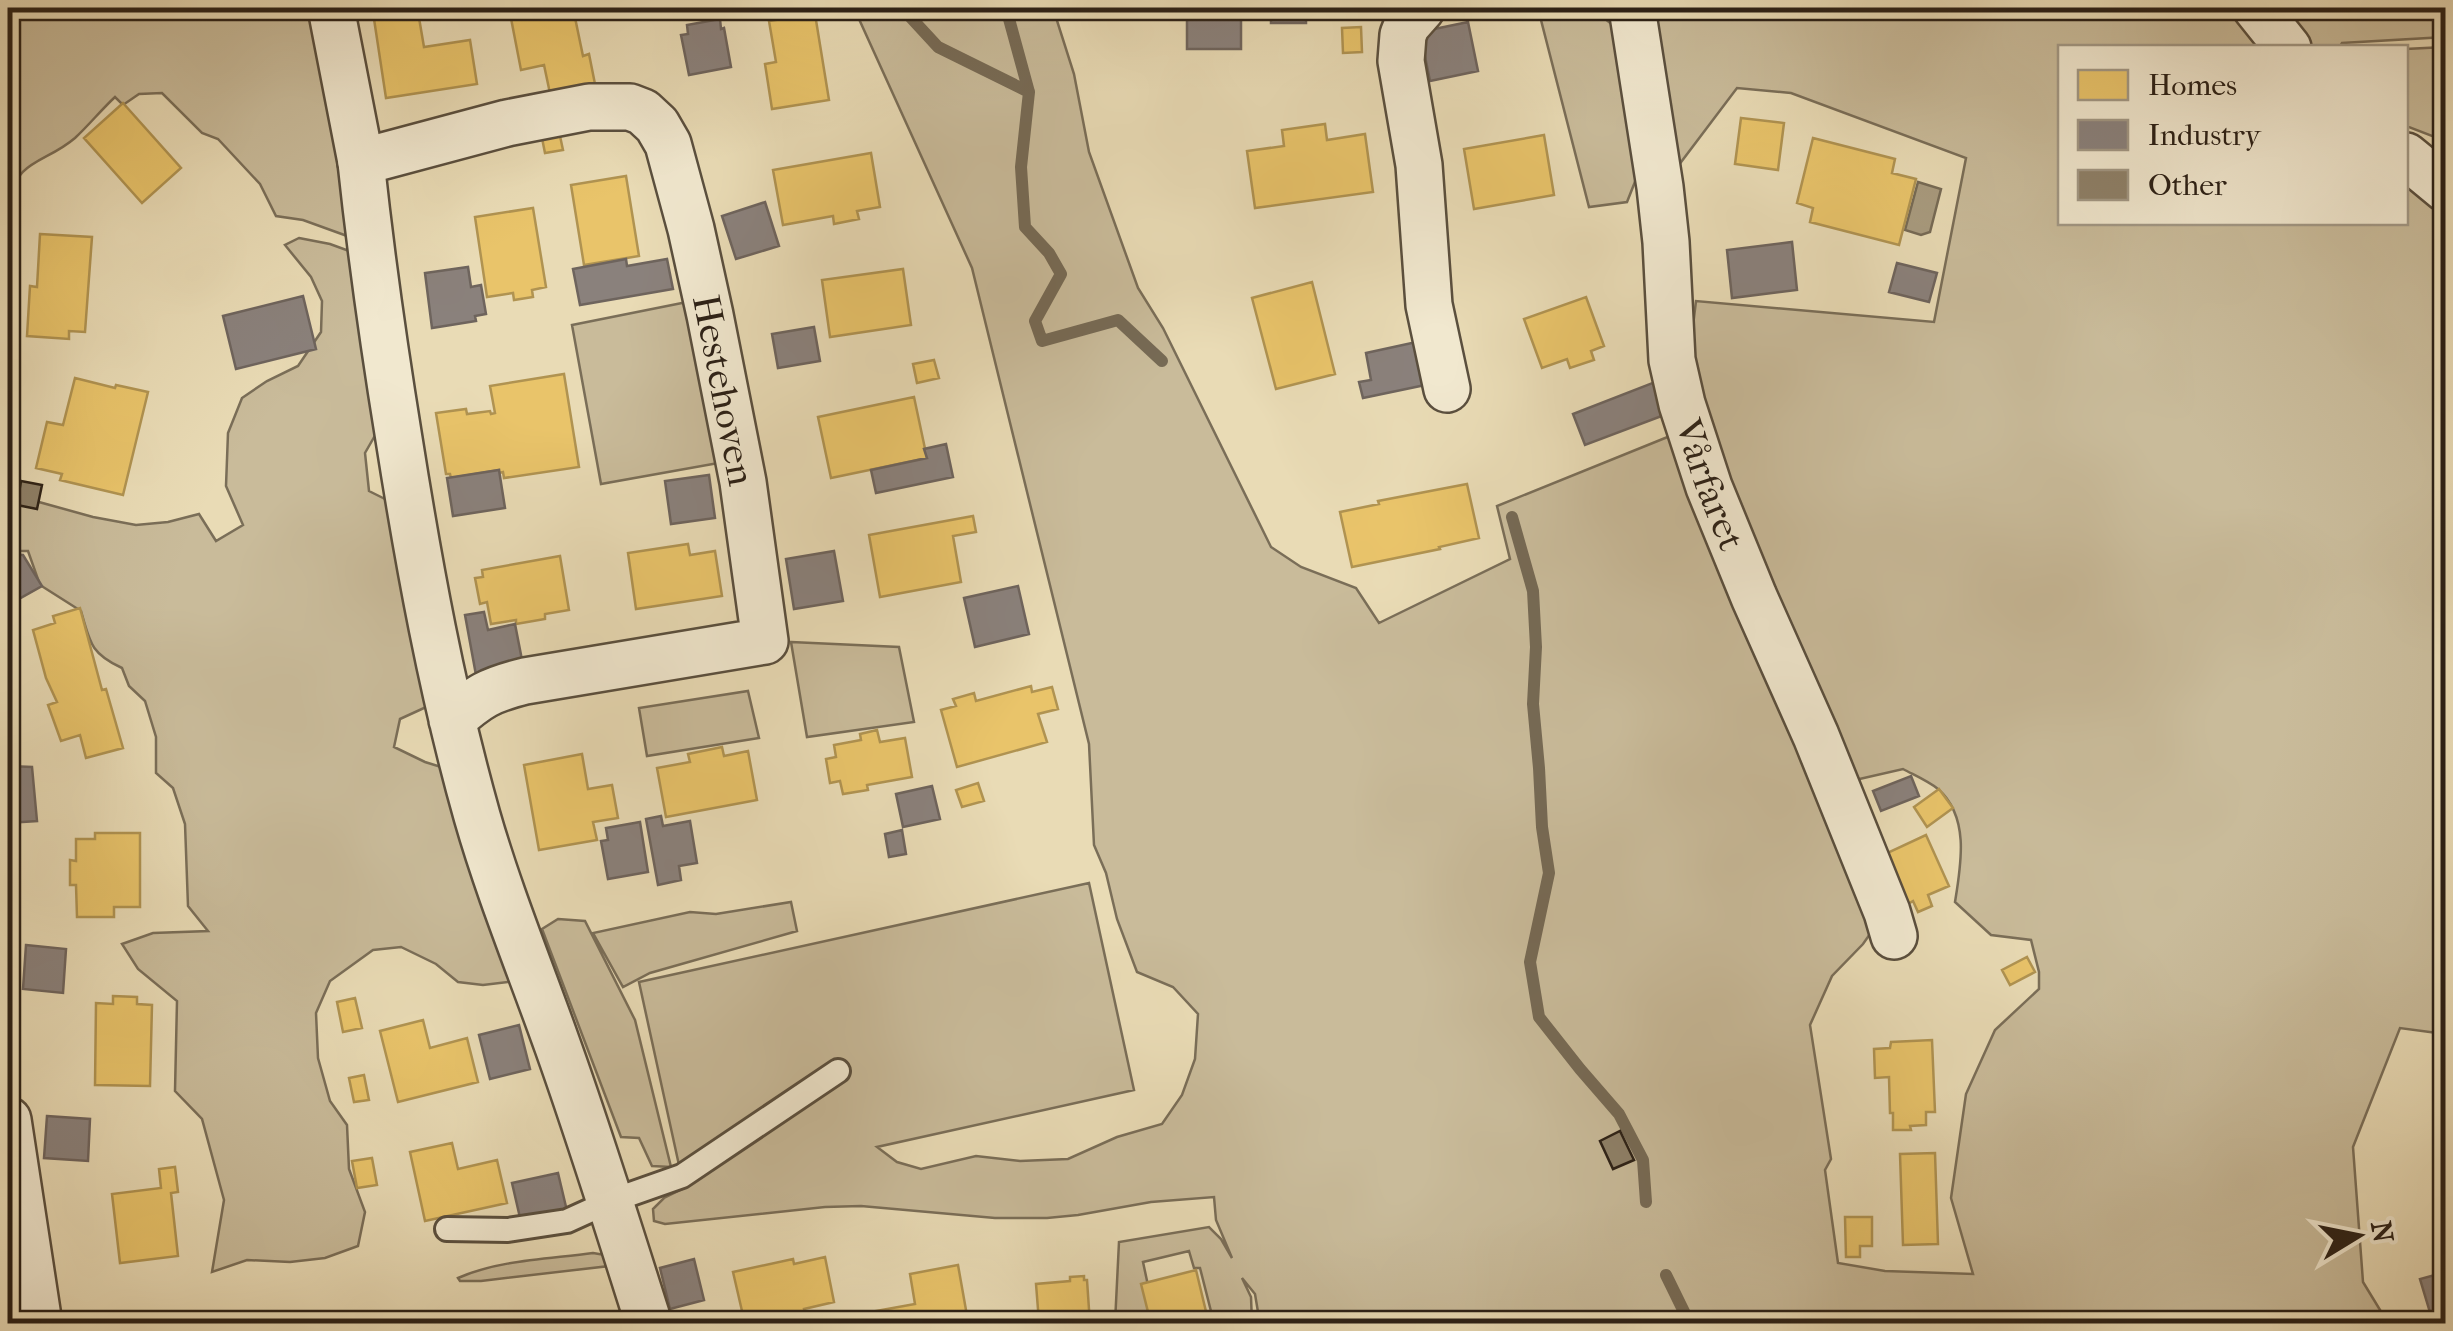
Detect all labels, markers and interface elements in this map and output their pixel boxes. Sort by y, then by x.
legend [2058,45,2408,225]
text: Homes [2148,68,2237,103]
text: Industry [2148,118,2262,153]
text: Other [2148,168,2227,203]
street label: Hestehoven [683,291,764,489]
street label: Vårfaret [1665,413,1755,557]
north arrow [2308,1186,2408,1286]
text: N [2364,1218,2400,1246]

